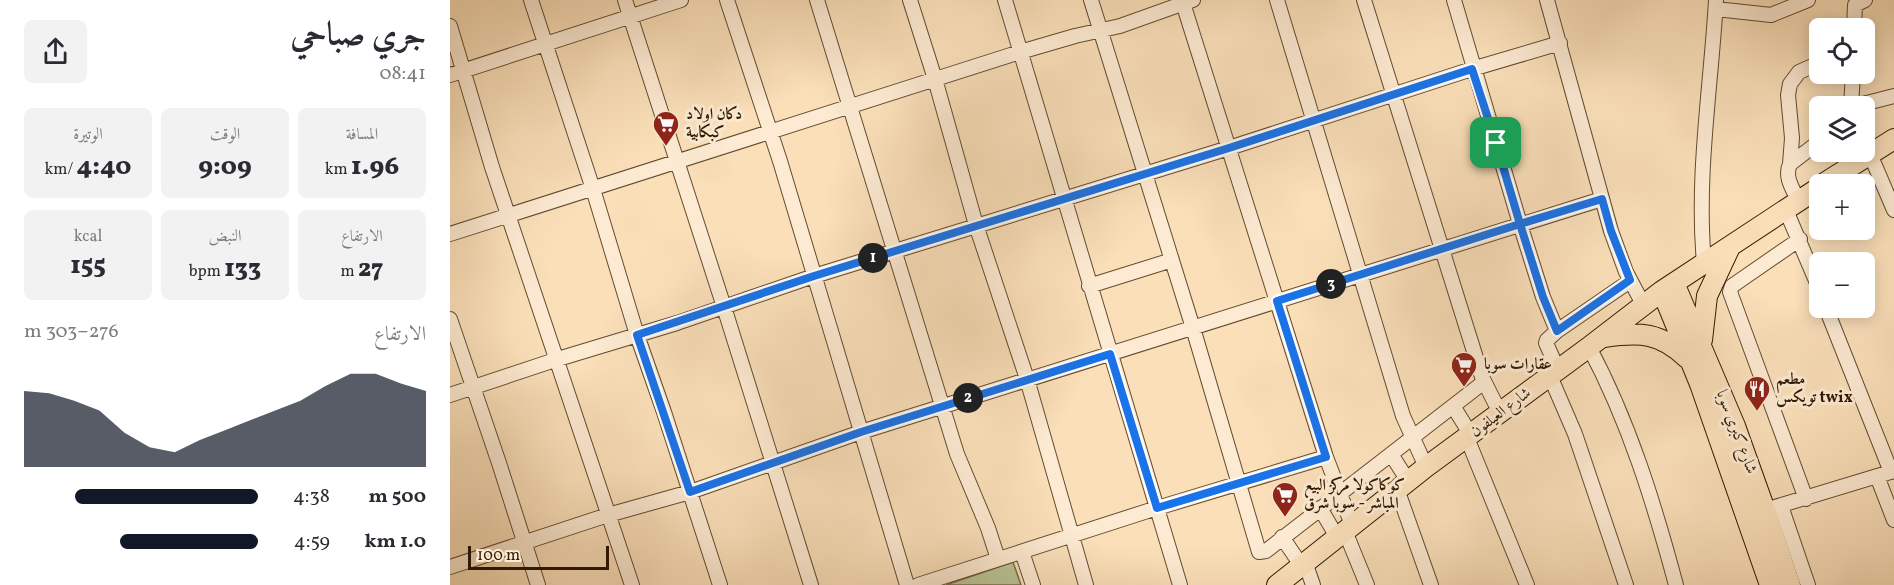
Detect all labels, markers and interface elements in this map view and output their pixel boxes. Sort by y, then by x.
text: جري صباحي [291,14,426,60]
map controls [1809,18,1875,318]
button: locate [1809,18,1875,84]
button: share [24,20,87,83]
text: 08:41 [379,60,426,88]
button: layers [1809,96,1875,162]
place label: دكان اولاد كبكابية [686,104,742,144]
supermarket icon: دكان اولاد كبكابية [651,109,681,147]
pin [1470,117,1521,168]
text: الوتيرة [73,124,103,146]
text: الوقت [210,124,240,146]
text: المسافة [346,124,378,146]
icon: arrive [1479,126,1512,159]
text: 4:40 [76,149,132,185]
text: 9:09 [198,149,252,185]
text: 1.96 [351,149,399,185]
text: /km [44,159,76,181]
text: km [325,159,351,181]
button: + [1809,174,1875,240]
text: kcal [74,226,102,248]
text: النبض [209,226,241,248]
text: الارتفاع [341,226,383,248]
pin: 1 [858,243,888,273]
text: 1 [870,247,876,269]
text: 155 [70,248,106,284]
text: 133 [224,251,261,287]
text: 27 [358,251,383,287]
button: − [1809,252,1875,318]
text: bpm [189,261,224,283]
text: m [341,261,358,283]
pin: 3 [1316,269,1346,299]
text: 3 [1327,273,1335,295]
text: 276–303 m [24,318,119,346]
text: الارتفاع [374,321,426,349]
supermarket icon: عقارات سوبا [1449,350,1479,388]
place label: عقارات سوبا [1484,354,1552,376]
place label: مطعم تويكس twix [1776,369,1853,409]
restaurant icon: مطعم تويكس twix [1742,374,1772,412]
pin: 2 [953,383,983,413]
street label: شارع العيلفون [1466,383,1537,444]
text: 2 [964,387,972,409]
street label: شارع كبري سوبا [1709,387,1762,478]
place label: كوكاكولا مركز البيع المباشر - سوبا شرق [1304,475,1405,515]
supermarket icon: كوكاكولا مركز البيع المباشر - سوبا شرق [1270,480,1300,518]
text: 4:38 [293,483,330,511]
text: 500 m [368,483,426,511]
text: 4:59 [294,528,330,556]
text: 1.0 km [364,528,426,556]
scale bar [468,543,609,570]
text: 100 m [477,545,520,567]

